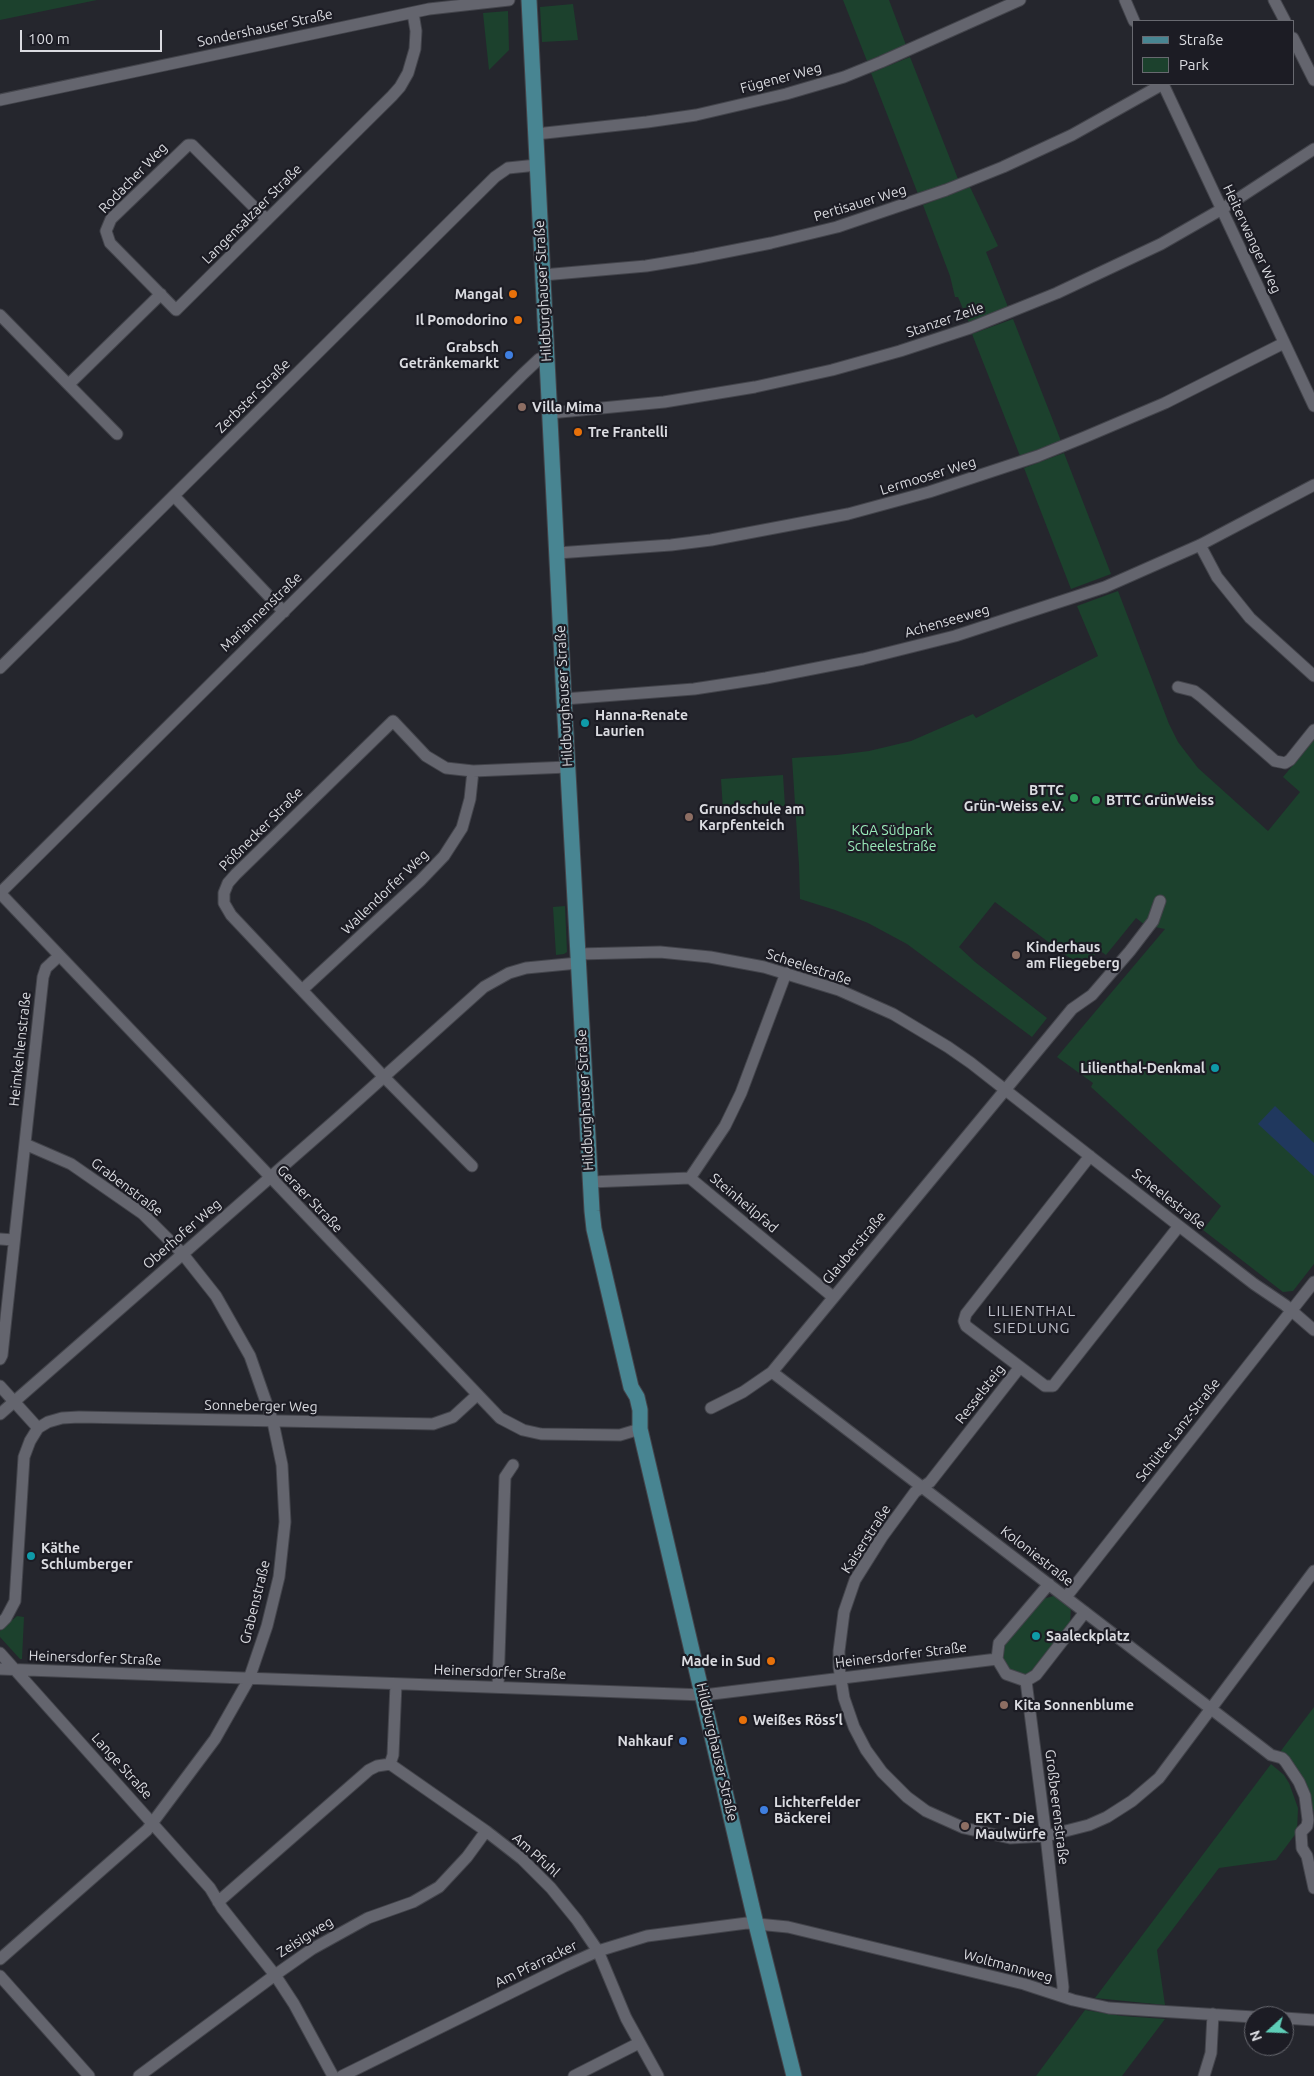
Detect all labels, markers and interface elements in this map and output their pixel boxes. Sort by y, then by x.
street label: Sondershauser Straße [196,5,334,51]
scale bar [22,20,165,52]
legend [1132,20,1294,85]
text: 100 m [28,30,70,47]
text: Straße [1179,31,1223,48]
text: Park [1179,56,1209,73]
street label: Fügener Weg [738,59,824,97]
street label: Rodacher Weg [95,139,171,217]
street label: Langensalzaer Straße [199,161,305,267]
street label: Pertisauer Weg [812,181,908,225]
street label: Heiterwanger Weg [1219,182,1285,296]
street label: Hildburghauser Straße [531,220,555,362]
place label: Mangal [455,286,503,302]
marker: Mangal [507,288,519,300]
street label: Stanzer Zeile [904,299,986,341]
place label: Il Pomodorino [416,312,508,328]
marker: Il Pomodorino [512,314,524,326]
place label: Grabsch Getränkemarkt [399,339,499,372]
marker: Grabsch Getränkemarkt [503,349,515,361]
street label: Zerbster Straße [212,355,294,437]
place label: Villa Mima [532,399,602,415]
marker: Villa Mima [516,401,528,413]
place label: Tre Frantelli [588,424,668,440]
marker: Tre Frantelli [572,426,584,438]
street label: Lermooser Weg [878,453,978,499]
street label: Mariannenstraße [217,569,305,655]
street label: Achenseeweg [903,601,991,641]
street label: Hildburghauser Straße [552,625,576,767]
place label: Hanna-Renate Laurien [595,707,688,740]
marker: Hanna-Renate Laurien [579,717,591,729]
place label: BTTC Grün-Weiss e.V. [964,782,1064,814]
street label: Pößnecker Straße [216,784,306,874]
marker: BTTC Grün-Weiss e.V. [1068,792,1080,804]
place label: BTTC GrünWeiss [1106,792,1214,808]
marker: BTTC GrünWeiss [1090,794,1102,806]
place label: Grundschule am Karpfenteich [699,801,804,834]
marker: Grundschule am Karpfenteich [683,811,695,823]
park label: KGA Südpark Scheelestraße [848,822,936,854]
street label: Wallendorfer Weg [338,846,432,938]
place label: Kinderhaus am Fliegeberg [1026,939,1120,972]
street label: Scheelestraße [764,945,854,989]
marker: Kinderhaus am Fliegeberg [1010,949,1022,961]
street label: Heimkehlenstraße [6,991,34,1107]
street label: Hildburghauser Straße [573,1029,597,1171]
place label: Lilienthal-Denkmal [1080,1060,1205,1076]
marker: Lilienthal-Denkmal [1209,1062,1221,1074]
street label: Grabenstraße [88,1154,166,1220]
street label: Geraer Straße [274,1162,346,1236]
street label: Scheelestraße [1129,1165,1209,1233]
street label: Steinheilpfad [707,1170,781,1236]
street label: Oberhofer Weg [139,1195,225,1273]
street label: Glauberstraße [819,1208,889,1288]
district label: LILIENTHAL SIEDLUNG [987,1302,1077,1337]
street label: Resselsteig [952,1361,1008,1427]
street label: Schütte-Lanz-Straße [1132,1375,1224,1485]
street label: Sonneberger Weg [204,1397,318,1415]
street label: Kaiserstraße [838,1502,894,1576]
street label: Koloniestraße [997,1522,1077,1590]
place label: Käthe Schlumberger [41,1540,133,1572]
marker: Käthe Schlumberger [25,1550,37,1562]
street label: Grabenstraße [236,1558,274,1646]
place label: Saaleckplatz [1046,1628,1130,1644]
marker: Saaleckplatz [1030,1630,1042,1642]
street label: Heinersdorfer Straße [834,1639,968,1671]
street label: Heinersdorfer Straße [28,1647,162,1669]
place label: Made in Sud [681,1653,761,1669]
marker: Made in Sud [765,1655,777,1667]
street label: Heinersdorfer Straße [433,1661,567,1683]
street label: Hildburghauser Straße [693,1681,741,1823]
place label: Kita Sonnenblume [1014,1697,1134,1713]
marker: Kita Sonnenblume [998,1699,1010,1711]
place label: Weißes Röss’l [753,1712,843,1728]
marker: Weißes Röss’l [737,1714,749,1726]
street label: Lange Straße [88,1730,156,1802]
place label: Nahkauf [617,1733,673,1749]
marker: Nahkauf [677,1735,689,1747]
street label: Großbeerenstraße [1042,1748,1072,1866]
place label: Lichterfelder Bäckerei [774,1794,860,1826]
marker: Lichterfelder Bäckerei [758,1804,770,1816]
place label: EKT - Die Maulwürfe [975,1810,1046,1842]
marker: EKT - Die Maulwürfe [959,1820,971,1832]
street label: Am Pfuhl [509,1829,563,1881]
street label: Zeisigweg [274,1913,336,1961]
street label: Am Pfarracker [492,1937,580,1991]
street label: Woltmannweg [961,1946,1055,1986]
north arrow [1244,2006,1294,2056]
text: N [1247,2028,1265,2043]

